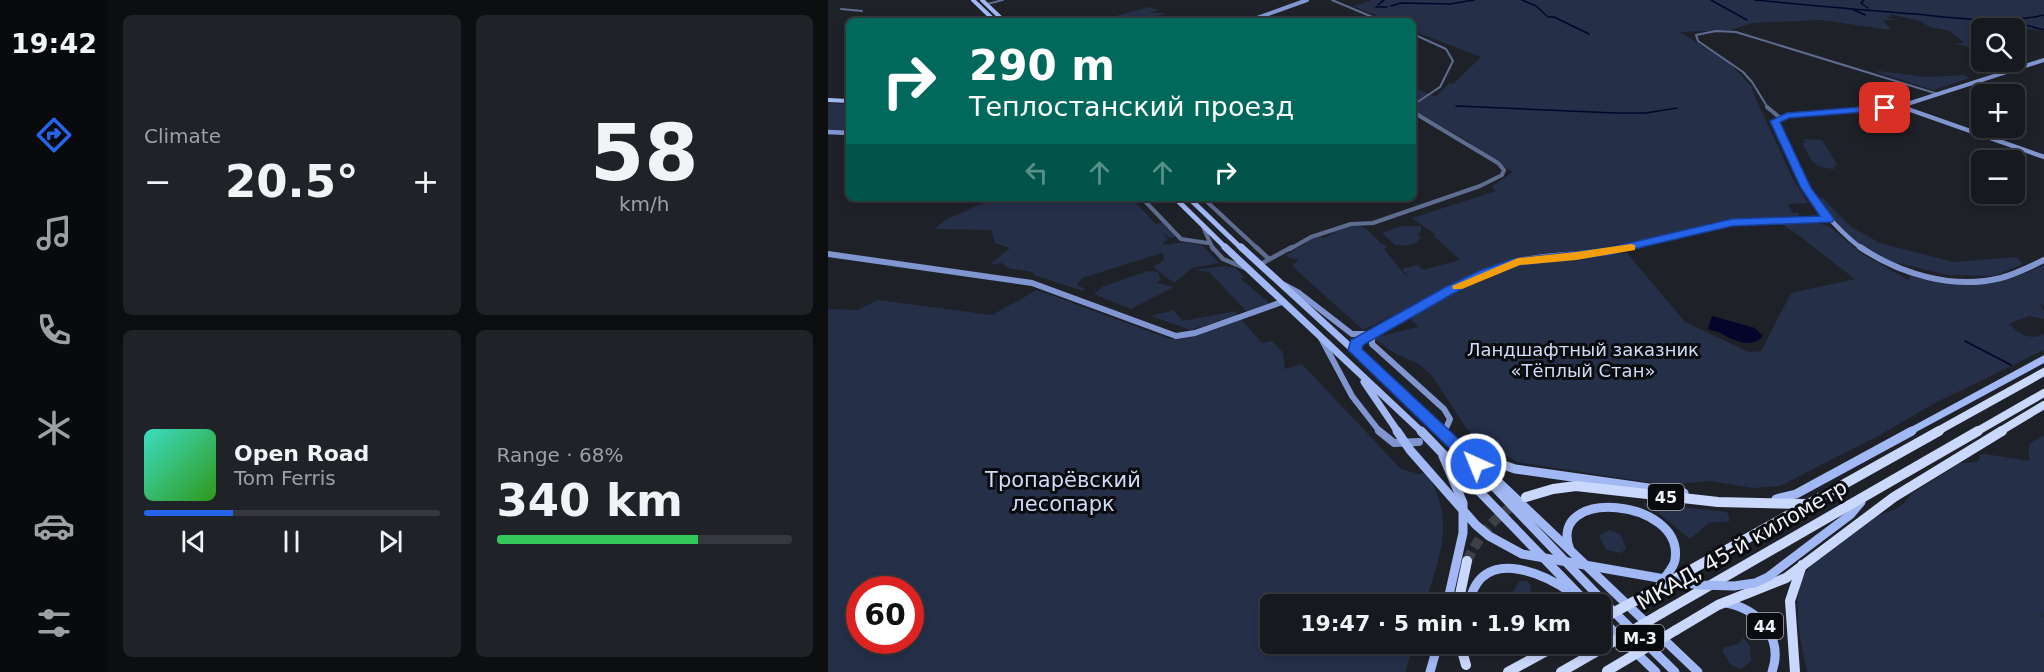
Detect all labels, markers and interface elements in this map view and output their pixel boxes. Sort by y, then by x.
map controls [1971,18,2025,204]
button: search [1971,18,2025,72]
text: 19:42 [11,28,97,59]
text: 290 m [969,41,1115,90]
icon: right [870,42,948,120]
pin [1859,82,1910,133]
button: + [1971,84,2025,138]
text: Теплостанский проезд [969,91,1294,122]
icon: arrive [1868,91,1901,124]
text: 58 [590,108,699,198]
icon: directions [33,114,75,156]
text: Climate [144,124,221,148]
button: − [1971,150,2025,204]
text: 20.5° [225,155,359,208]
icon: left [1020,156,1053,189]
icon: ahead [1083,156,1116,189]
icon: ahead [1146,156,1179,189]
icon: right [1209,156,1242,189]
text: − [144,162,172,201]
text: + [412,162,440,201]
text: km/h [619,192,669,216]
icon: music [33,212,75,254]
icon: phone [33,309,75,351]
park label: Ландшафтный заказник «Тёплый Стан» [1467,339,1699,381]
icon: climate [33,407,75,449]
position arrow [1444,432,1508,496]
text: Open Road [234,441,369,466]
text: Range · 68% [497,443,623,467]
text: Tom Ferris [234,466,336,490]
park label: Тропарёвский лесопарк [984,468,1141,516]
text: 340 km [497,474,683,527]
street label: МКАД, 45-й километр [1633,475,1851,615]
road number: 45 [1648,484,1684,510]
icon: car [33,505,75,547]
icon: previous [177,525,210,558]
icon: pause [275,525,308,558]
icon: next [374,525,407,558]
speed limit sign: 60 [846,576,924,654]
icon: filters [33,602,75,644]
text: 19:47 · 5 min · 1.9 km [1300,611,1571,636]
road number: 44 [1747,613,1783,639]
road number: М-3 [1616,625,1664,651]

